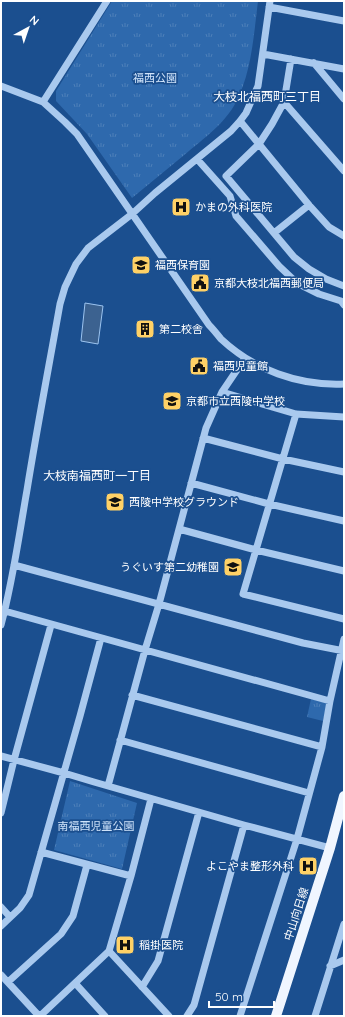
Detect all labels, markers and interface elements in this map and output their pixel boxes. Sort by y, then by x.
north arrow [8,8,48,48]
text: N [27,12,42,28]
park label: 福西公園 [133,71,177,85]
district label: 大枝北福西町三丁目 [213,89,321,104]
hospital icon: かまの外科医院 [170,196,192,218]
place label: かまの外科医院 [195,200,272,214]
school or university icon: 福西保育園 [130,254,152,276]
place label: 福西保育園 [155,258,210,272]
public building icon: 京都大枝北福西郵便局 [189,272,211,294]
place label: 京都大枝北福西郵便局 [214,276,324,290]
building icon: 第二校舎 [134,318,156,340]
place label: 第二校舎 [159,322,203,336]
public building icon: 福西児童館 [188,355,210,377]
place label: 福西児童館 [213,359,268,373]
school or university icon: 京都市立西陵中学校 [161,390,183,412]
place label: 京都市立西陵中学校 [186,394,285,408]
district label: 大枝南福西町一丁目 [43,468,151,483]
school or university icon: 西陵中学校グラウンド [104,491,126,513]
place label: 西陵中学校グラウンド [129,495,239,509]
school or university icon: うぐいす第二幼稚園 [222,556,244,578]
place label: うぐいす第二幼稚園 [120,560,219,574]
park label: 南福西児童公園 [58,819,135,833]
hospital icon: よこやま整形外科 [297,855,319,877]
place label: よこやま整形外科 [206,859,294,873]
street label: 中山向日線 [281,886,311,942]
hospital icon: 稲掛医院 [114,934,136,956]
place label: 稲掛医院 [139,938,183,952]
scale bar [209,983,274,1009]
text: 50 m [215,989,243,1004]

